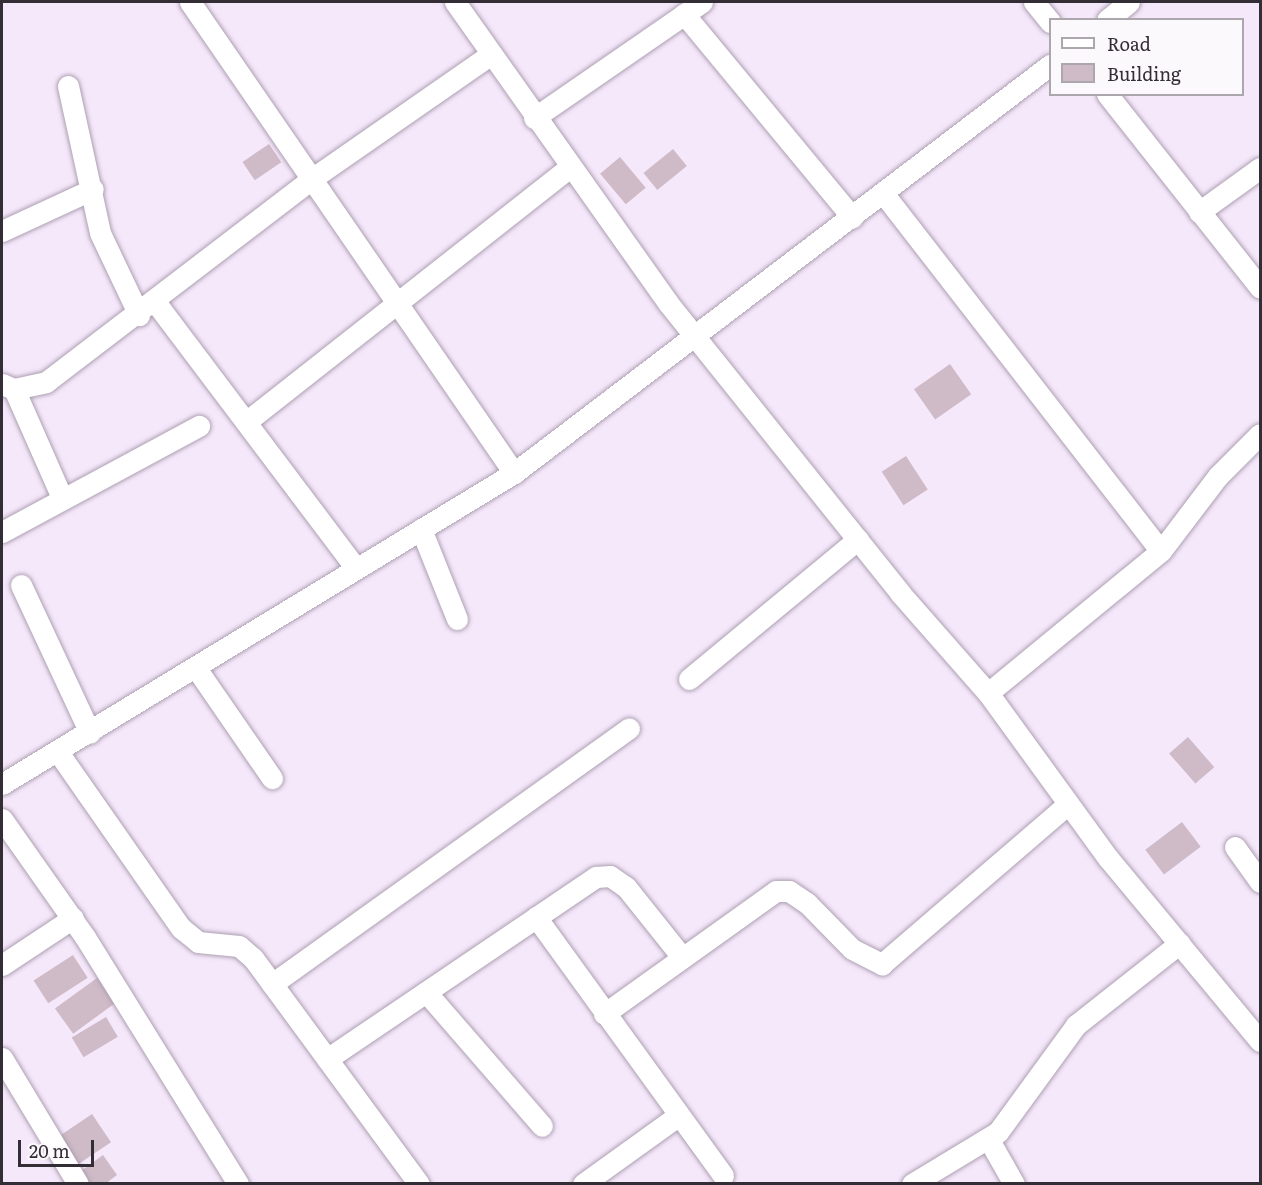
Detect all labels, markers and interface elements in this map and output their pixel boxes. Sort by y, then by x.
legend [1049,18,1244,96]
text: Road [1107,30,1151,57]
text: Building [1107,60,1181,87]
scale bar [21,1128,98,1166]
text: 20 m [29,1137,70,1164]

